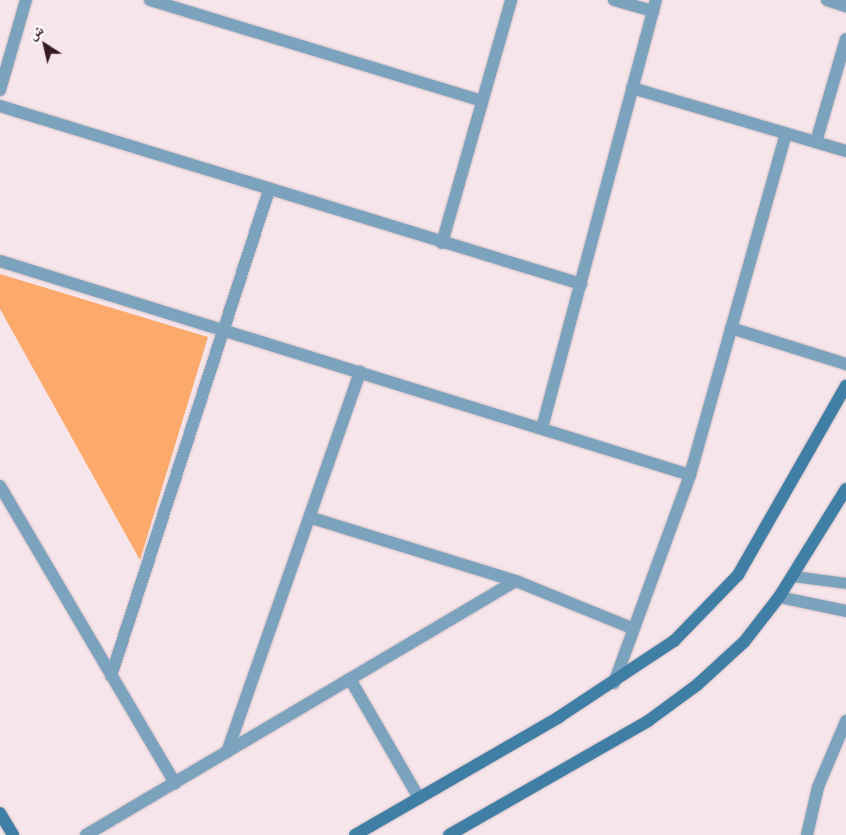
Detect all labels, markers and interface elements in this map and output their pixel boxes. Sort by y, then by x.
north arrow [20,20,70,70]
text: ش [25,21,47,44]

